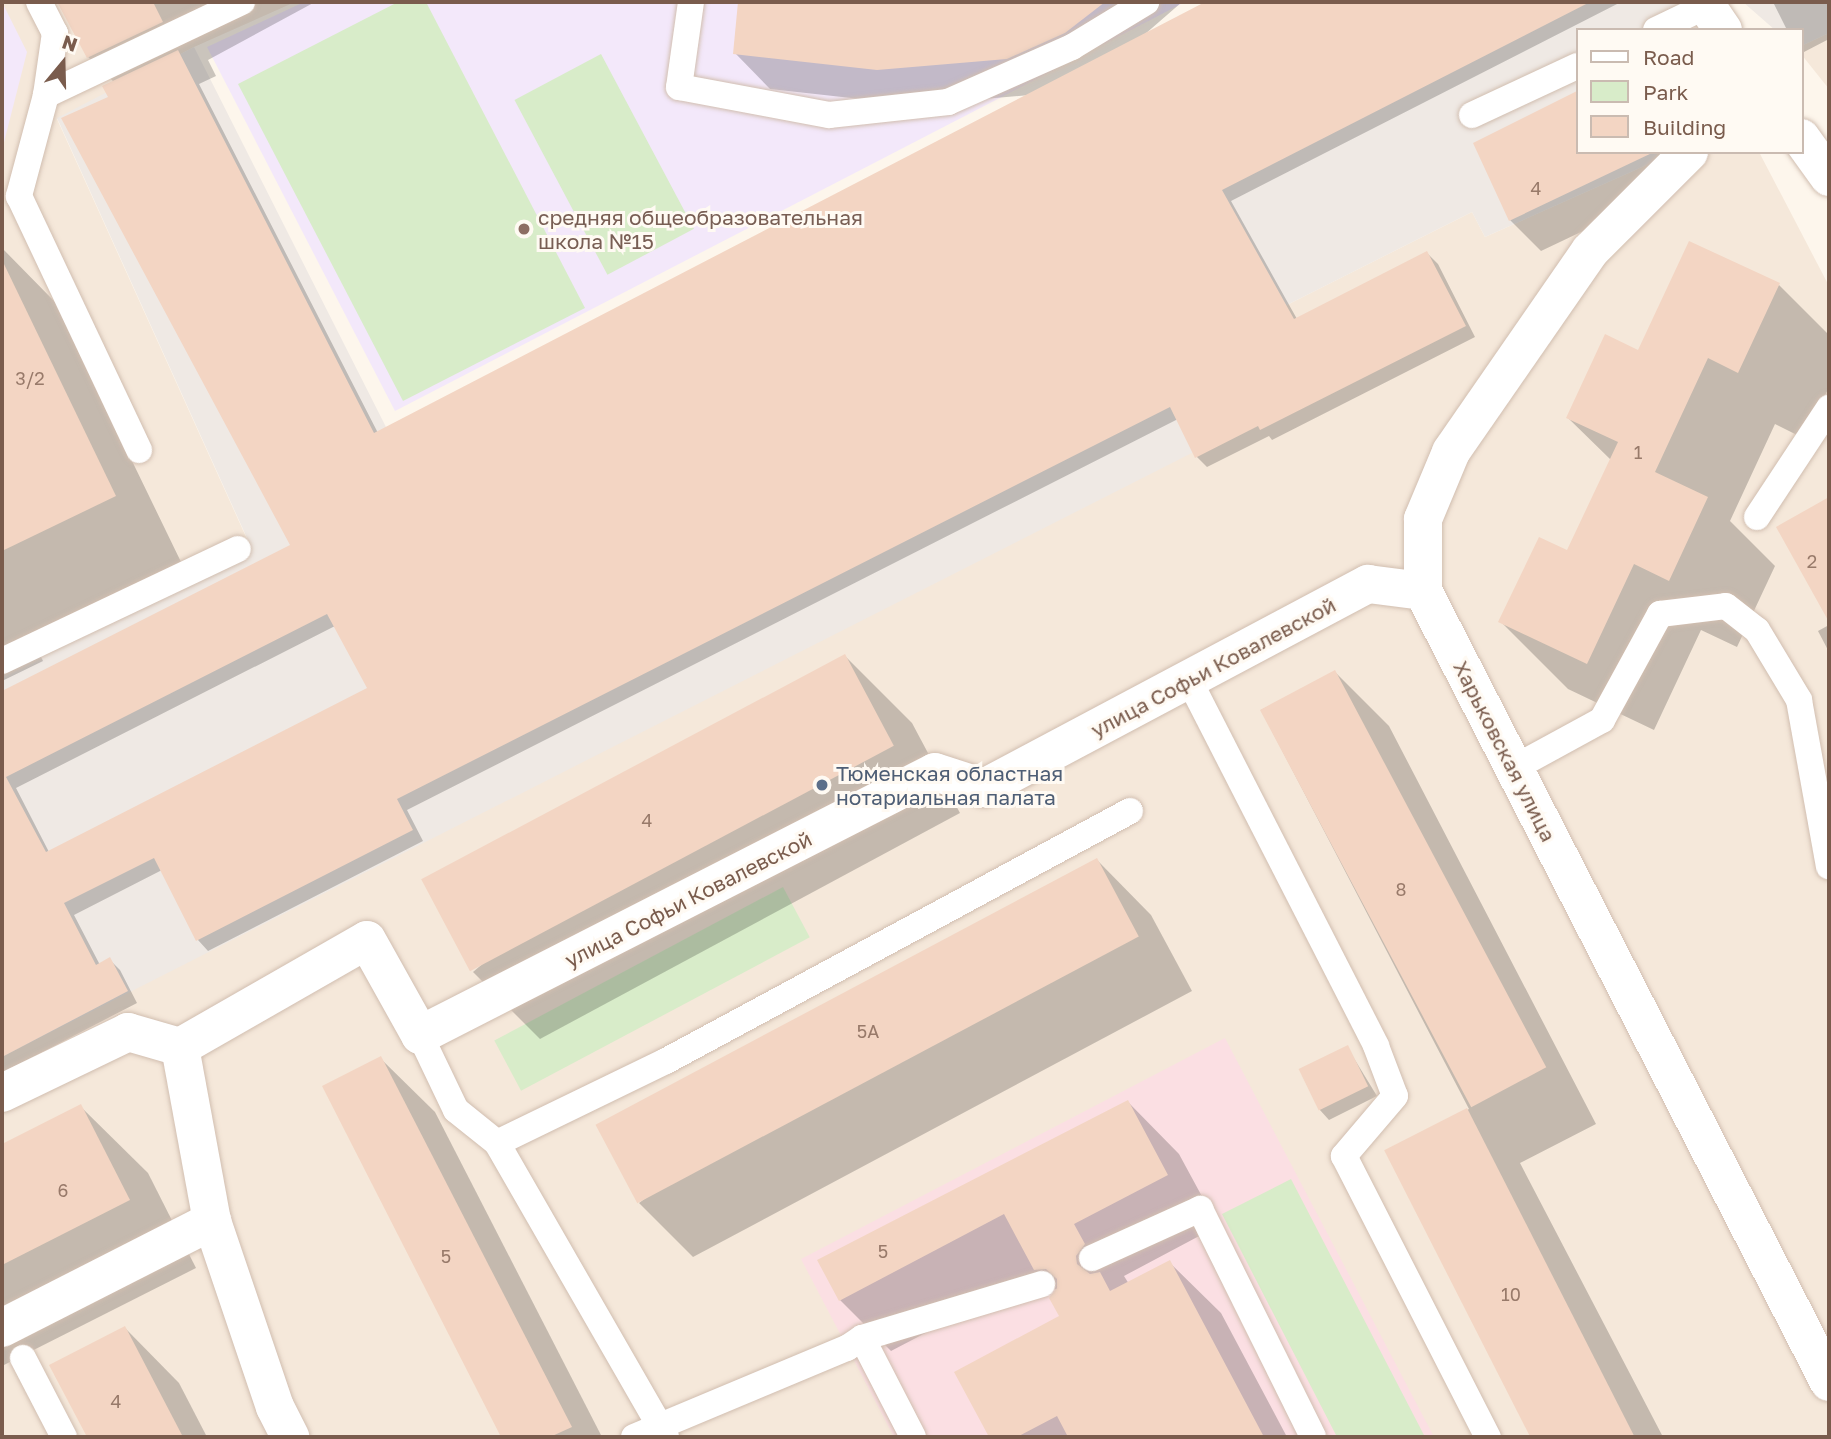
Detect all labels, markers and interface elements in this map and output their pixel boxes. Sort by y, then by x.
north arrow [28,28,98,98]
legend [1576,28,1803,154]
text: N [59,29,81,56]
text: Road [1643,44,1694,70]
text: Park [1643,79,1688,105]
text: Building [1643,114,1726,140]
house number: 4 [1531,177,1541,199]
place label: средняя общеобразовательная школа №15 [538,204,863,254]
marker: средняя общеобразовательная школа №15 [516,221,532,237]
house number: 3/2 [15,367,45,389]
house number: 1 [1634,441,1642,463]
house number: 2 [1807,550,1817,572]
street label: улица Софьи Ковалевской [1086,592,1340,742]
street label: Харьковская улица [1448,656,1562,846]
place label: Тюменская областная нотариальная палата [836,760,1063,810]
marker: Тюменская областная нотариальная палата [814,777,830,793]
house number: 4 [642,809,652,831]
street label: улица Софьи Ковалевской [560,826,816,972]
house number: 8 [1396,878,1406,900]
house number: 5А [857,1020,879,1042]
house number: 6 [58,1179,68,1201]
house number: 5 [878,1240,888,1262]
house number: 5 [441,1245,451,1267]
house number: 10 [1501,1283,1521,1305]
house number: 4 [111,1390,121,1412]

